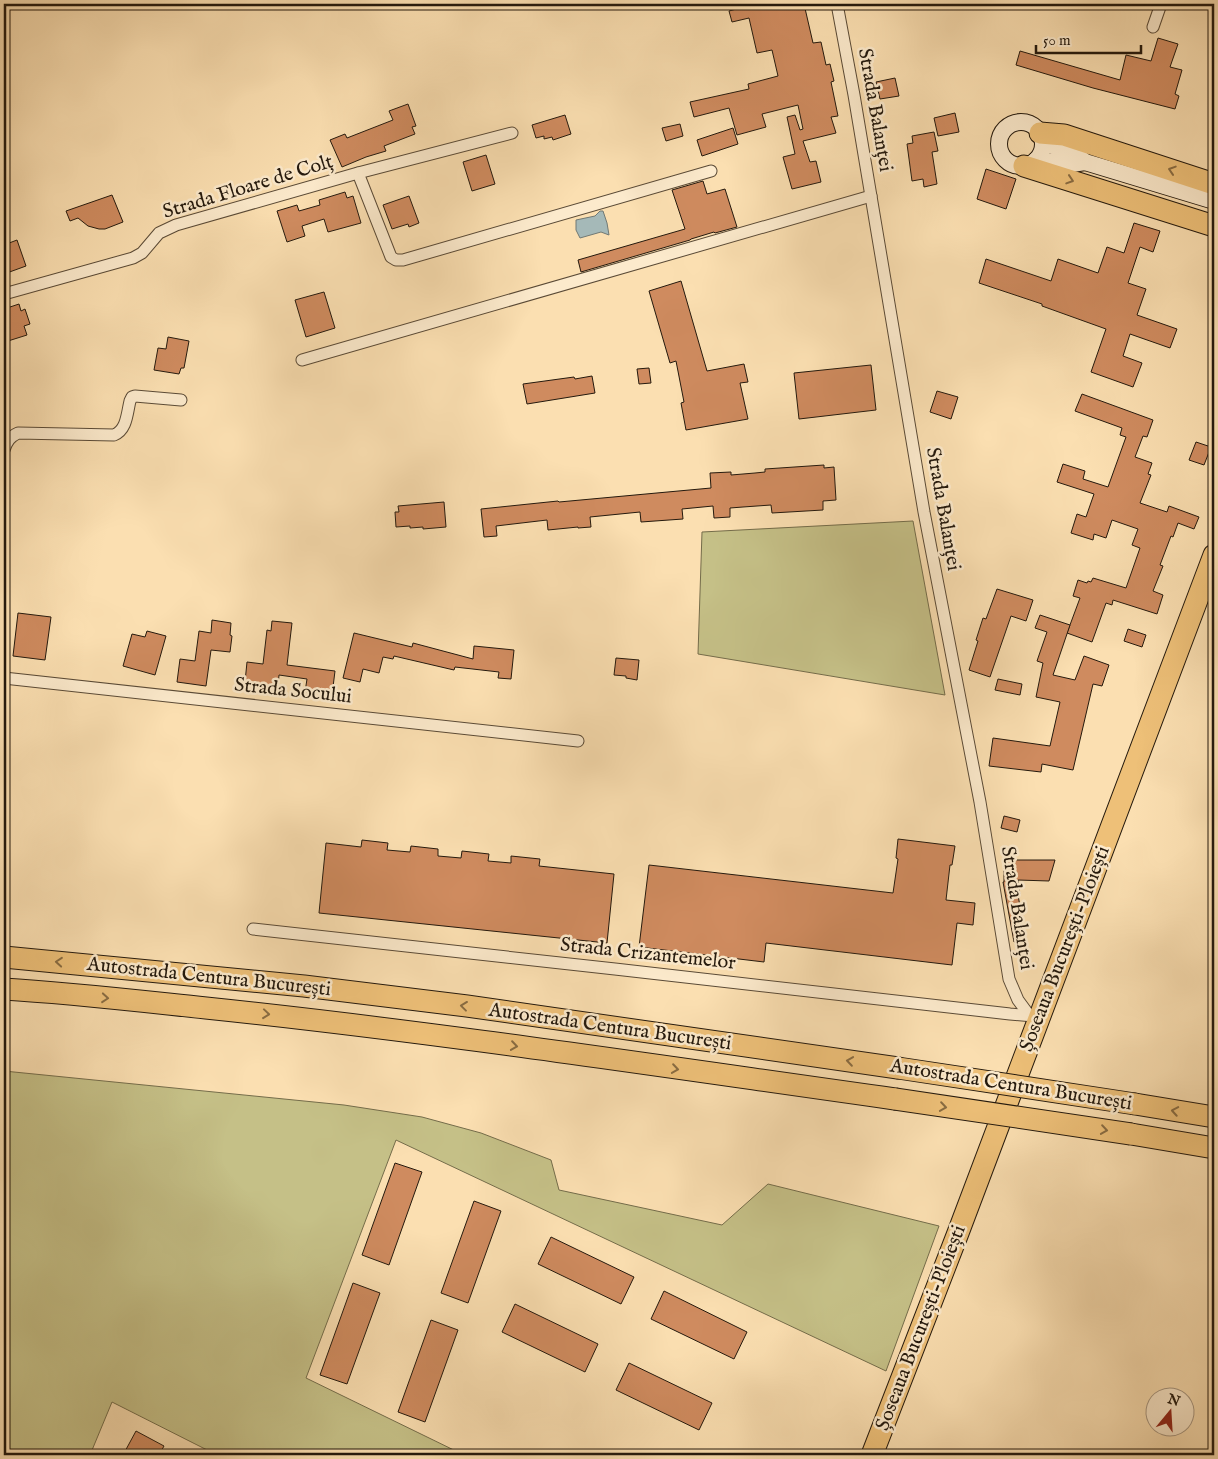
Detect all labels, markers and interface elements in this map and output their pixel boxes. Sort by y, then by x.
scale bar [1036,22,1140,54]
text: 50 m [1043,31,1071,50]
street label: Strada Balanței [852,46,898,174]
street label: Strada Floare de Colț [160,149,336,225]
one-way arrow [1168,166,1176,176]
one-way arrow [1066,175,1074,185]
street label: Strada Balanței [920,445,966,573]
street label: Strada Socului [233,672,353,710]
street label: Șoseaua București-Ploiești [1014,843,1116,1055]
street label: Strada Balanței [995,844,1039,972]
street label: Strada Crizantemelor [559,932,738,976]
street label: Autostrada Centura București [85,952,332,1002]
one-way arrow [55,957,63,968]
one-way arrow [101,992,109,1003]
street label: Autostrada Centura București [486,997,733,1056]
one-way arrow [460,1001,468,1012]
one-way arrow [263,1008,271,1019]
one-way arrow [511,1040,519,1051]
street label: Autostrada Centura București [887,1053,1134,1117]
one-way arrow [846,1056,854,1067]
one-way arrow [671,1063,679,1073]
one-way arrow [939,1101,948,1111]
one-way arrow [1170,1106,1179,1116]
one-way arrow [1100,1125,1108,1135]
street label: Șoseaua București-Ploiești [870,1222,972,1434]
north arrow [1146,1386,1196,1436]
text: N [1164,1390,1182,1411]

